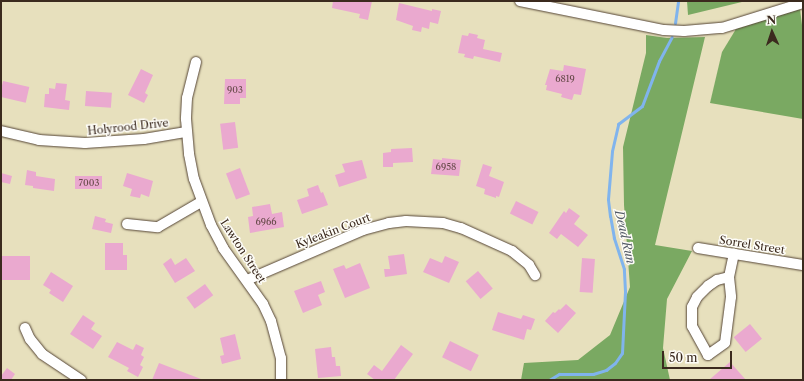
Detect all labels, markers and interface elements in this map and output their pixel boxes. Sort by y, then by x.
north arrow [752,12,792,52]
text: N [766,13,777,27]
house number: 6819 [555,74,575,84]
house number: 903 [227,85,243,95]
street label: Holyrood Drive [87,116,169,138]
house number: 6958 [436,162,456,172]
house number: 7003 [79,178,99,188]
water label: Dead Run [612,209,638,265]
street label: Kyleakin Court [294,211,372,251]
street label: Lawton Street [217,217,269,285]
house number: 6966 [255,217,277,227]
street label: Sorrel Street [718,233,786,257]
scale bar [664,343,734,369]
text: 50 m [669,350,698,365]

